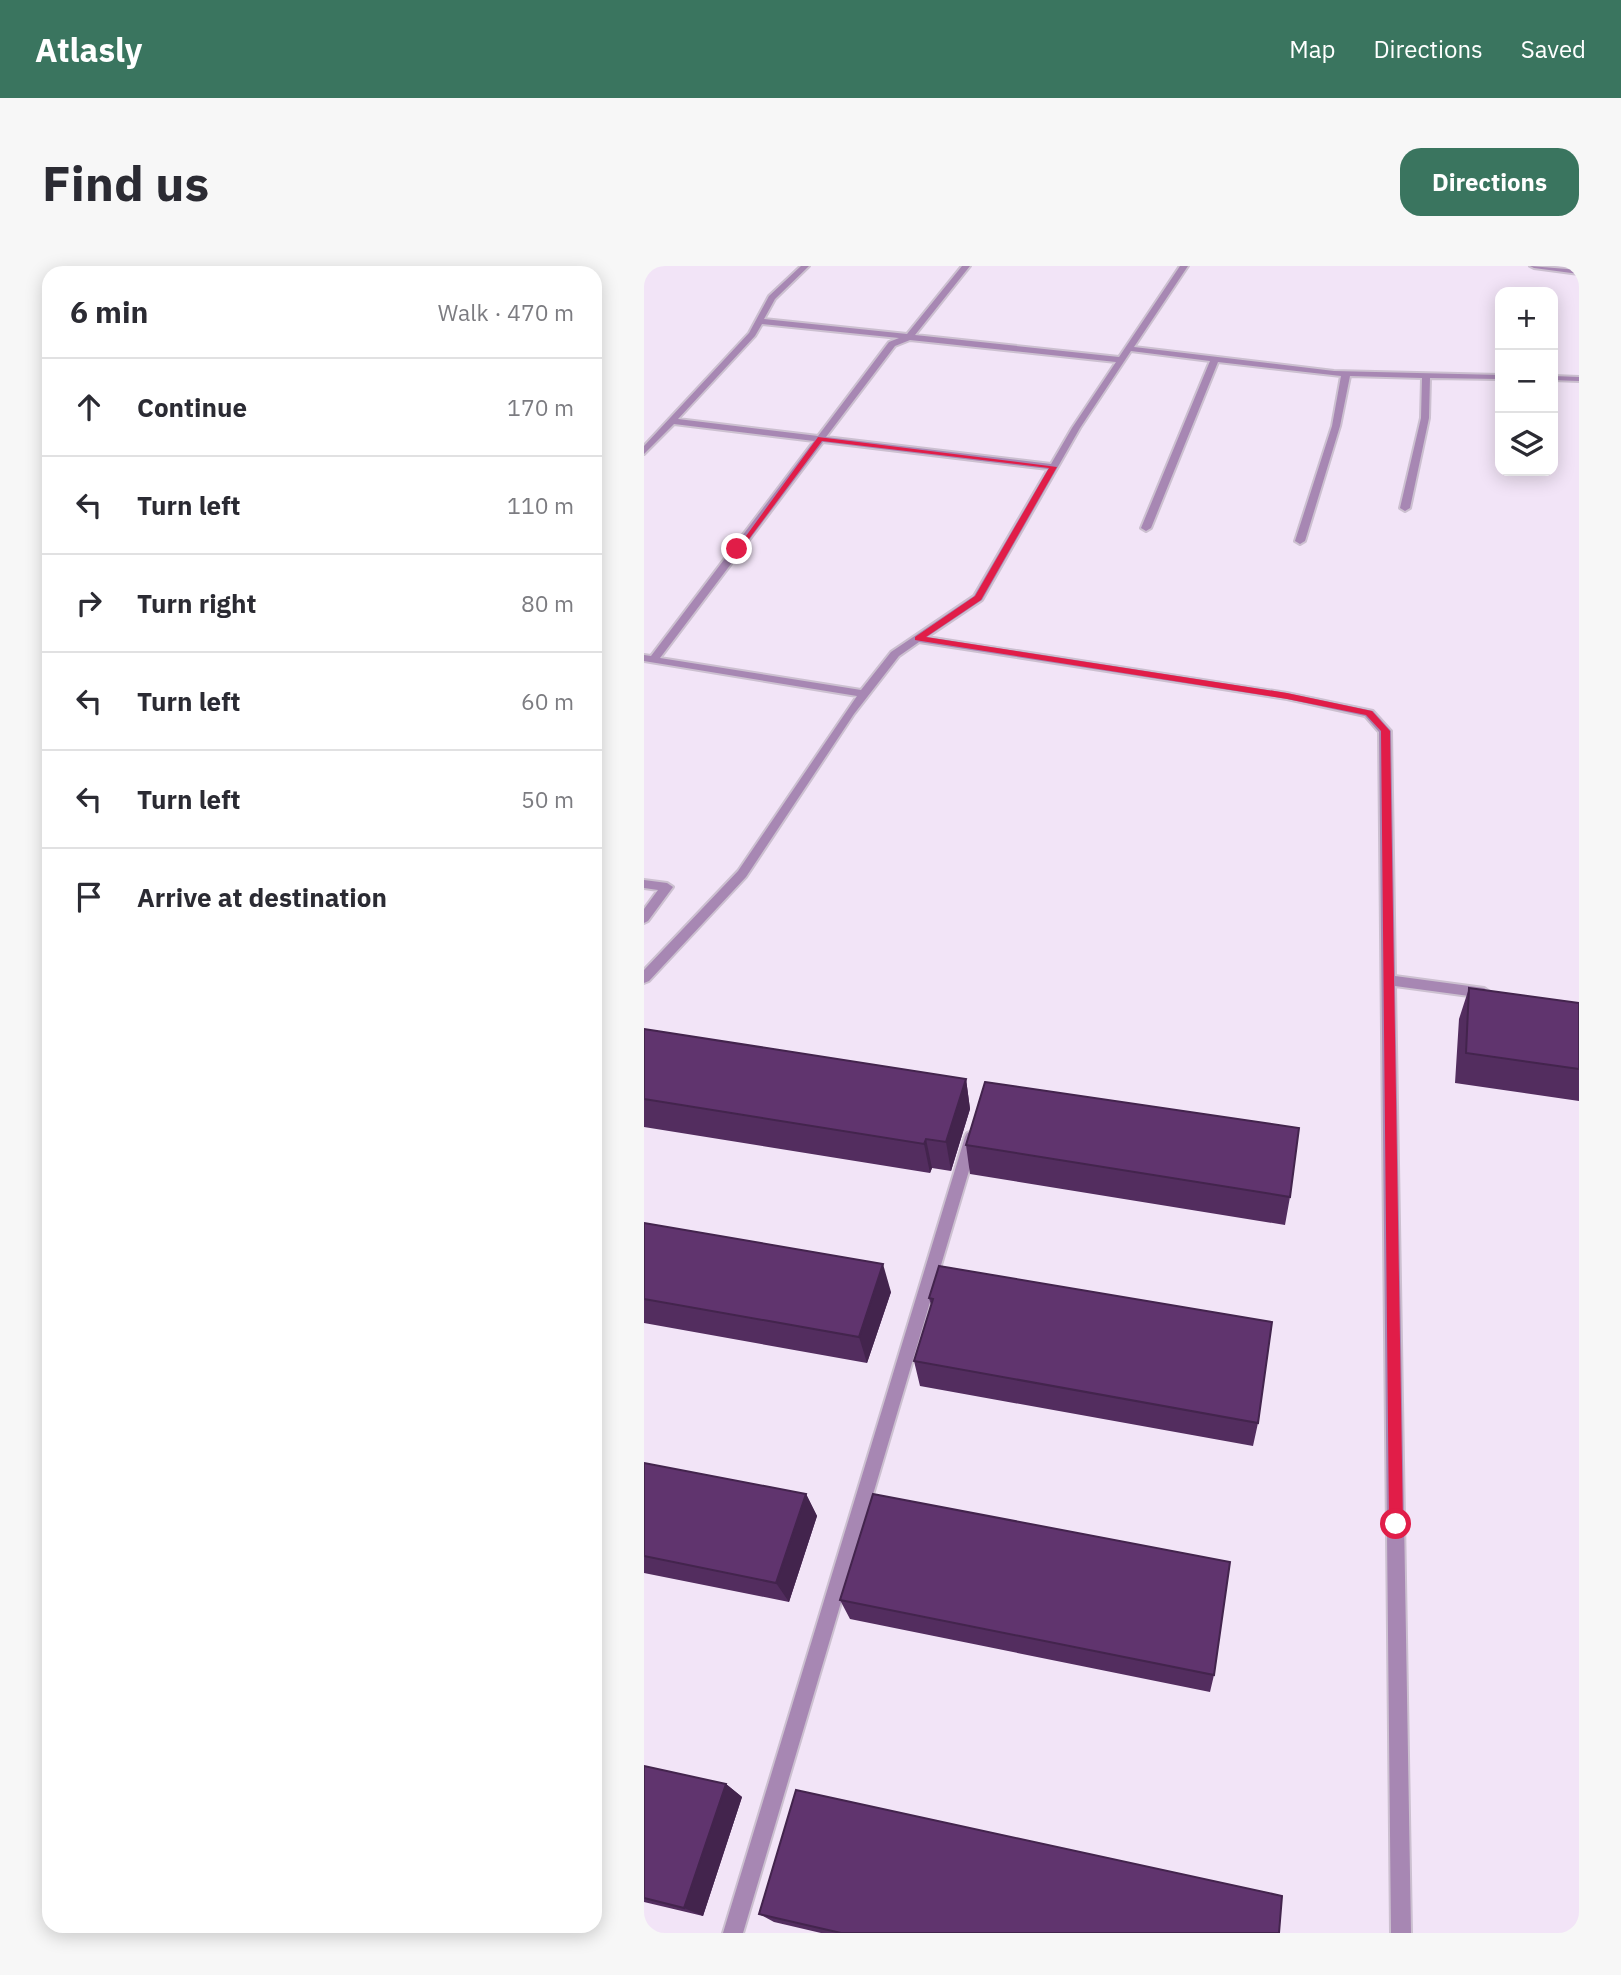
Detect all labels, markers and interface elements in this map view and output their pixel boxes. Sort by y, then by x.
text: Atlasly [35,28,142,71]
text: Map [1289,33,1335,65]
text: Directions [1373,33,1483,65]
text: Saved [1521,33,1586,65]
button: Directions [1400,148,1579,216]
text: Find us [42,151,209,214]
map controls [1495,287,1558,476]
button: + [1495,287,1558,350]
text: 6 min [70,292,148,331]
text: Walk · 470 m [438,297,574,327]
button: − [1495,350,1558,413]
icon: ahead [70,388,108,426]
text: Continue [137,390,247,424]
text: 170 m [507,392,574,422]
button: layers [1495,413,1558,476]
icon: left [70,486,108,524]
text: Turn left [137,488,240,522]
text: 110 m [507,490,574,520]
route end [721,533,752,564]
icon: right [70,584,108,622]
text: Turn right [137,586,256,620]
text: 80 m [521,588,574,618]
icon: left [70,682,108,720]
text: Turn left [137,684,240,718]
text: 60 m [521,686,574,716]
icon: left [70,780,108,818]
text: Turn left [137,782,240,816]
text: 50 m [521,784,574,814]
icon: arrive [70,878,108,916]
text: Arrive at destination [137,880,387,914]
route start [1380,1508,1411,1539]

